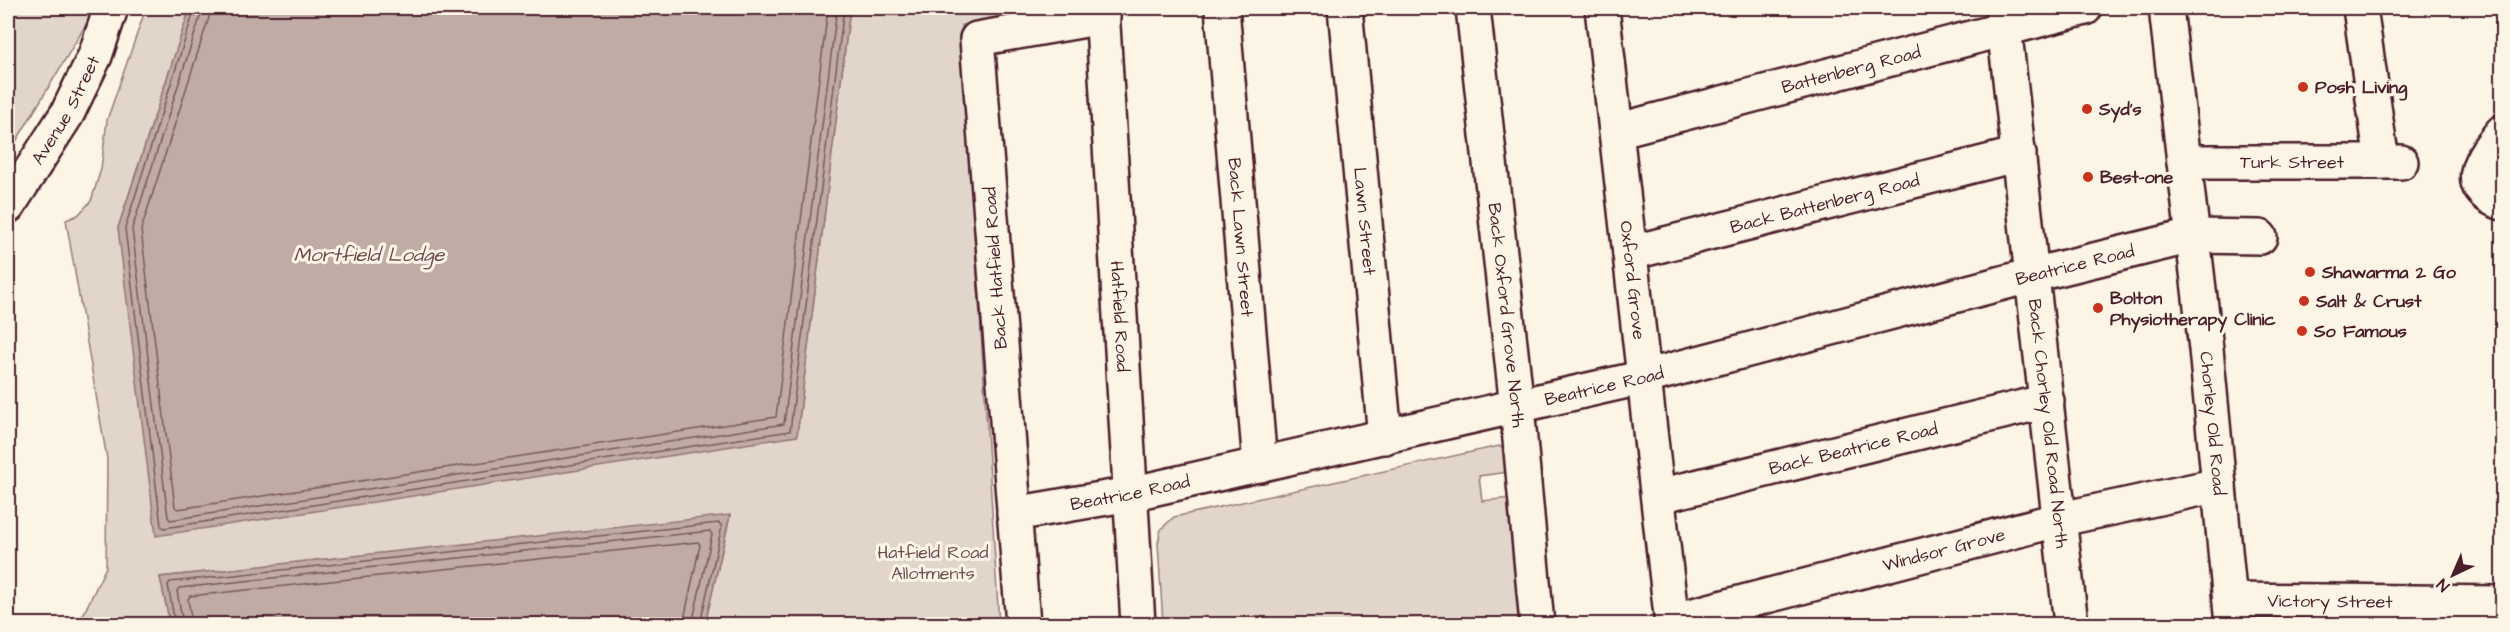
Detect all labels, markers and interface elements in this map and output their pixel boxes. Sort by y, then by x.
street label: Battenberg Road [1779,40,1923,100]
street label: Avenue Street [26,51,107,170]
place label: Posh Living [2315,75,2408,101]
marker: Posh Living [2296,80,2310,94]
place label: Syd's [2098,97,2142,123]
marker: Syd's [2080,102,2094,116]
street label: Turk Street [2240,150,2345,175]
street label: Back Lawn Street [1221,157,1260,319]
place label: Best-one [2100,165,2174,190]
street label: Lawn Street [1347,166,1382,277]
street label: Back Battenberg Road [1728,168,1922,240]
marker: Best-one [2081,170,2095,184]
street label: Back Hatfield Road [977,186,1014,350]
street label: Back Oxford Grove North [1482,202,1531,429]
street label: Oxford Grove [1613,220,1652,341]
street label: Beatrice Road [2013,239,2137,292]
water label: Mortfield Lodge [294,241,445,270]
street label: Hatfield Road [1104,260,1135,373]
place label: Shawarma 2 Go [2321,260,2457,285]
marker: Shawarma 2 Go [2303,265,2317,279]
place label: Bolton Physiotherapy Clinic [2110,286,2276,333]
place label: Salt & Crust [2315,289,2422,314]
marker: Salt & Crust [2297,294,2311,308]
street label: Back Chorley Old Road North [2022,298,2074,549]
marker: Bolton Physiotherapy Clinic [2091,301,2105,315]
place label: So Famous [2313,319,2407,344]
marker: So Famous [2295,324,2309,338]
street label: Chorley Old Road [2193,350,2232,496]
street label: Beatrice Road [1542,361,1667,412]
street label: Back Beatrice Road [1766,416,1940,482]
street label: Beatrice Road [1068,469,1192,517]
street label: Windsor Grove [1880,522,2008,578]
park label: Hatfield Road Allotments [877,540,989,586]
north arrow [2423,545,2483,605]
text: N [2432,574,2455,596]
street label: Victory Street [2267,588,2394,615]

